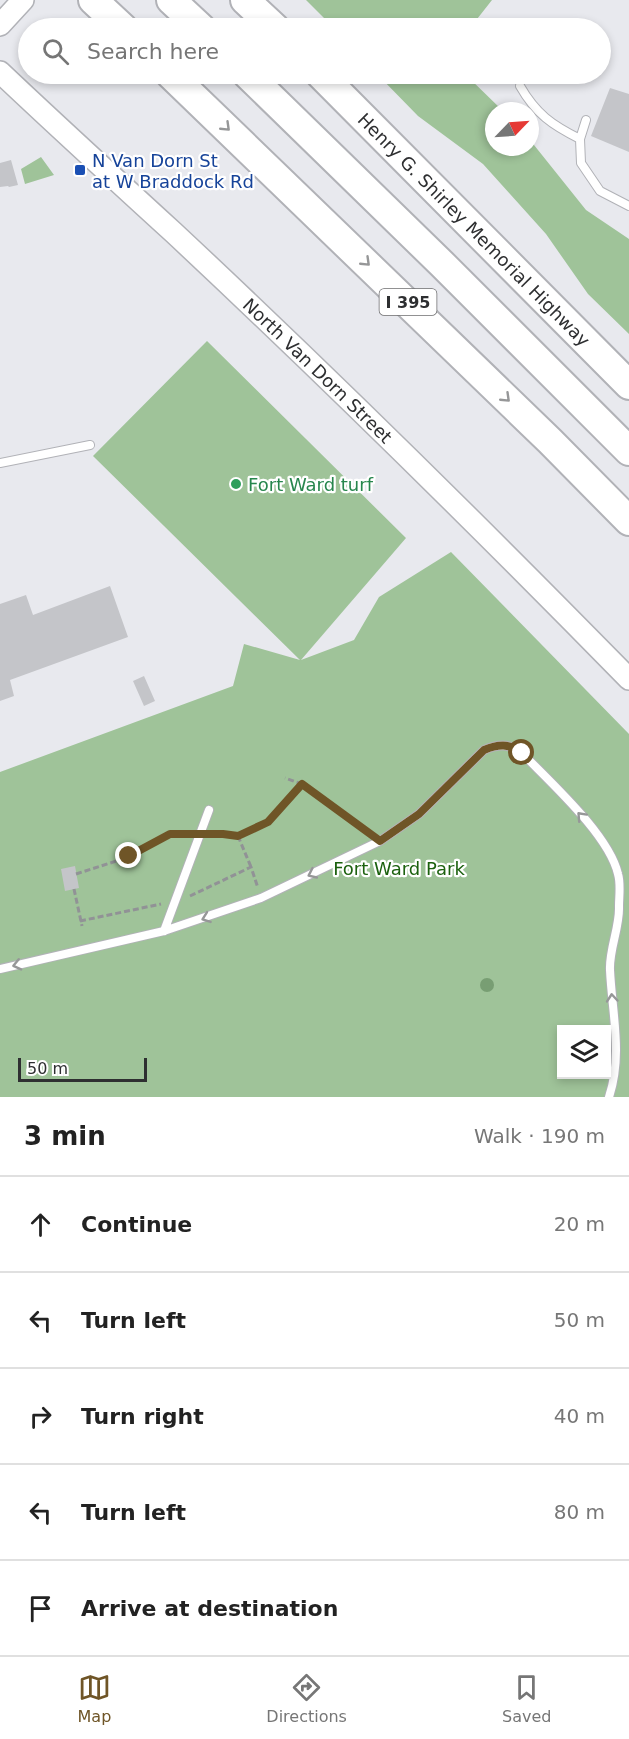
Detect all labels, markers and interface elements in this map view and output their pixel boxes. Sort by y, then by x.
search box [18,18,611,84]
icon: search [39,35,72,68]
text: Search here [87,39,219,64]
north arrow [485,102,539,156]
street label: Henry G. Shirley Memorial Highway [354,108,595,351]
one-way arrow [218,119,229,130]
place label: N Van Dorn St at W Braddock Rd [92,150,254,192]
marker: N Van Dorn St at W Braddock Rd [73,163,87,177]
one-way arrow [360,255,370,266]
road number: I 395 [380,289,436,315]
street label: North Van Dorn Street [239,294,397,447]
one-way arrow [499,391,509,402]
place label: Fort Ward turf [248,474,374,495]
marker: Fort Ward turf [229,477,243,491]
route start [508,739,534,765]
one-way arrow [577,812,588,823]
route end [115,842,141,868]
park label: Fort Ward Park [333,858,465,879]
one-way arrow [307,866,318,878]
one-way arrow [201,910,212,923]
one-way arrow [12,958,22,971]
one-way arrow [606,993,619,1002]
map controls [557,1025,611,1079]
button: layers [557,1025,611,1079]
scale bar [18,1055,147,1082]
text: 50 m [27,1059,68,1078]
text: 3 min [24,1121,106,1151]
text: Walk · 190 m [474,1124,605,1148]
icon: ahead [24,1208,57,1241]
text: Continue [81,1212,192,1237]
text: 20 m [554,1212,605,1236]
icon: left [24,1304,57,1337]
text: Turn left [81,1308,186,1333]
text: 50 m [554,1308,605,1332]
icon: right [24,1400,57,1433]
text: Turn right [81,1404,204,1429]
text: 40 m [554,1404,605,1428]
icon: left [24,1496,57,1529]
text: Turn left [81,1500,186,1525]
text: 80 m [554,1500,605,1524]
icon: arrive [24,1592,57,1625]
text: Arrive at destination [81,1596,338,1621]
tab: Map [78,1671,111,1726]
tab: Directions [266,1671,347,1726]
tab: Saved [502,1671,551,1726]

